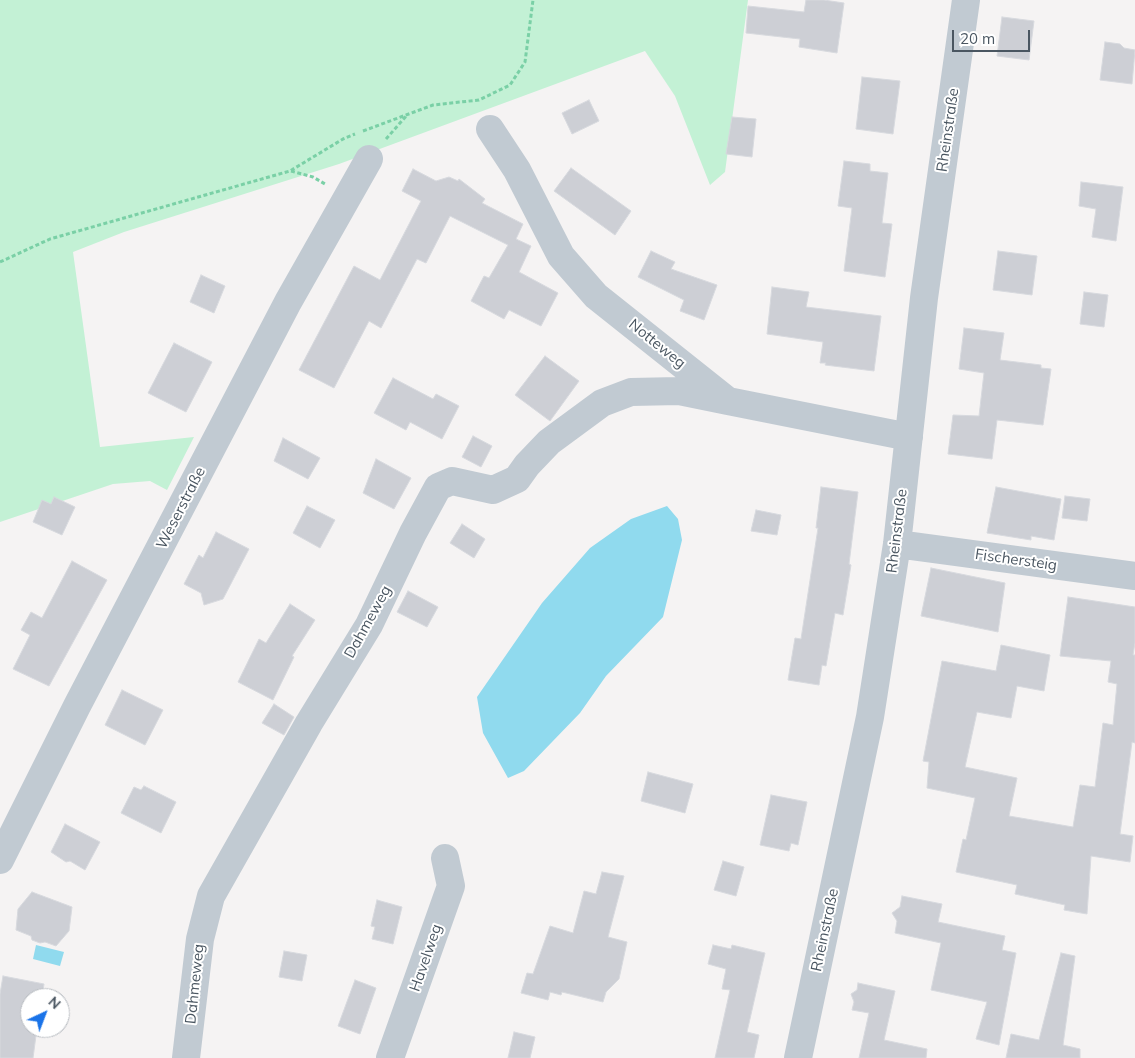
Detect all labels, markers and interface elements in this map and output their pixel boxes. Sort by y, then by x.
scale bar [955,20,1032,52]
text: 20 m [960,29,995,48]
street label: Rheinstraße [933,87,963,173]
street label: Notteweg [625,316,689,372]
street label: Weserstraße [153,464,209,552]
street label: Rheinstraße [883,488,911,574]
street label: Fischersteig [974,545,1058,575]
street label: Dahmeweg [341,582,395,662]
street label: Rheinstraße [807,887,843,973]
street label: Havelweg [406,922,446,994]
street label: Dahmeweg [182,943,208,1025]
north arrow [20,988,70,1038]
text: N [45,993,65,1013]

